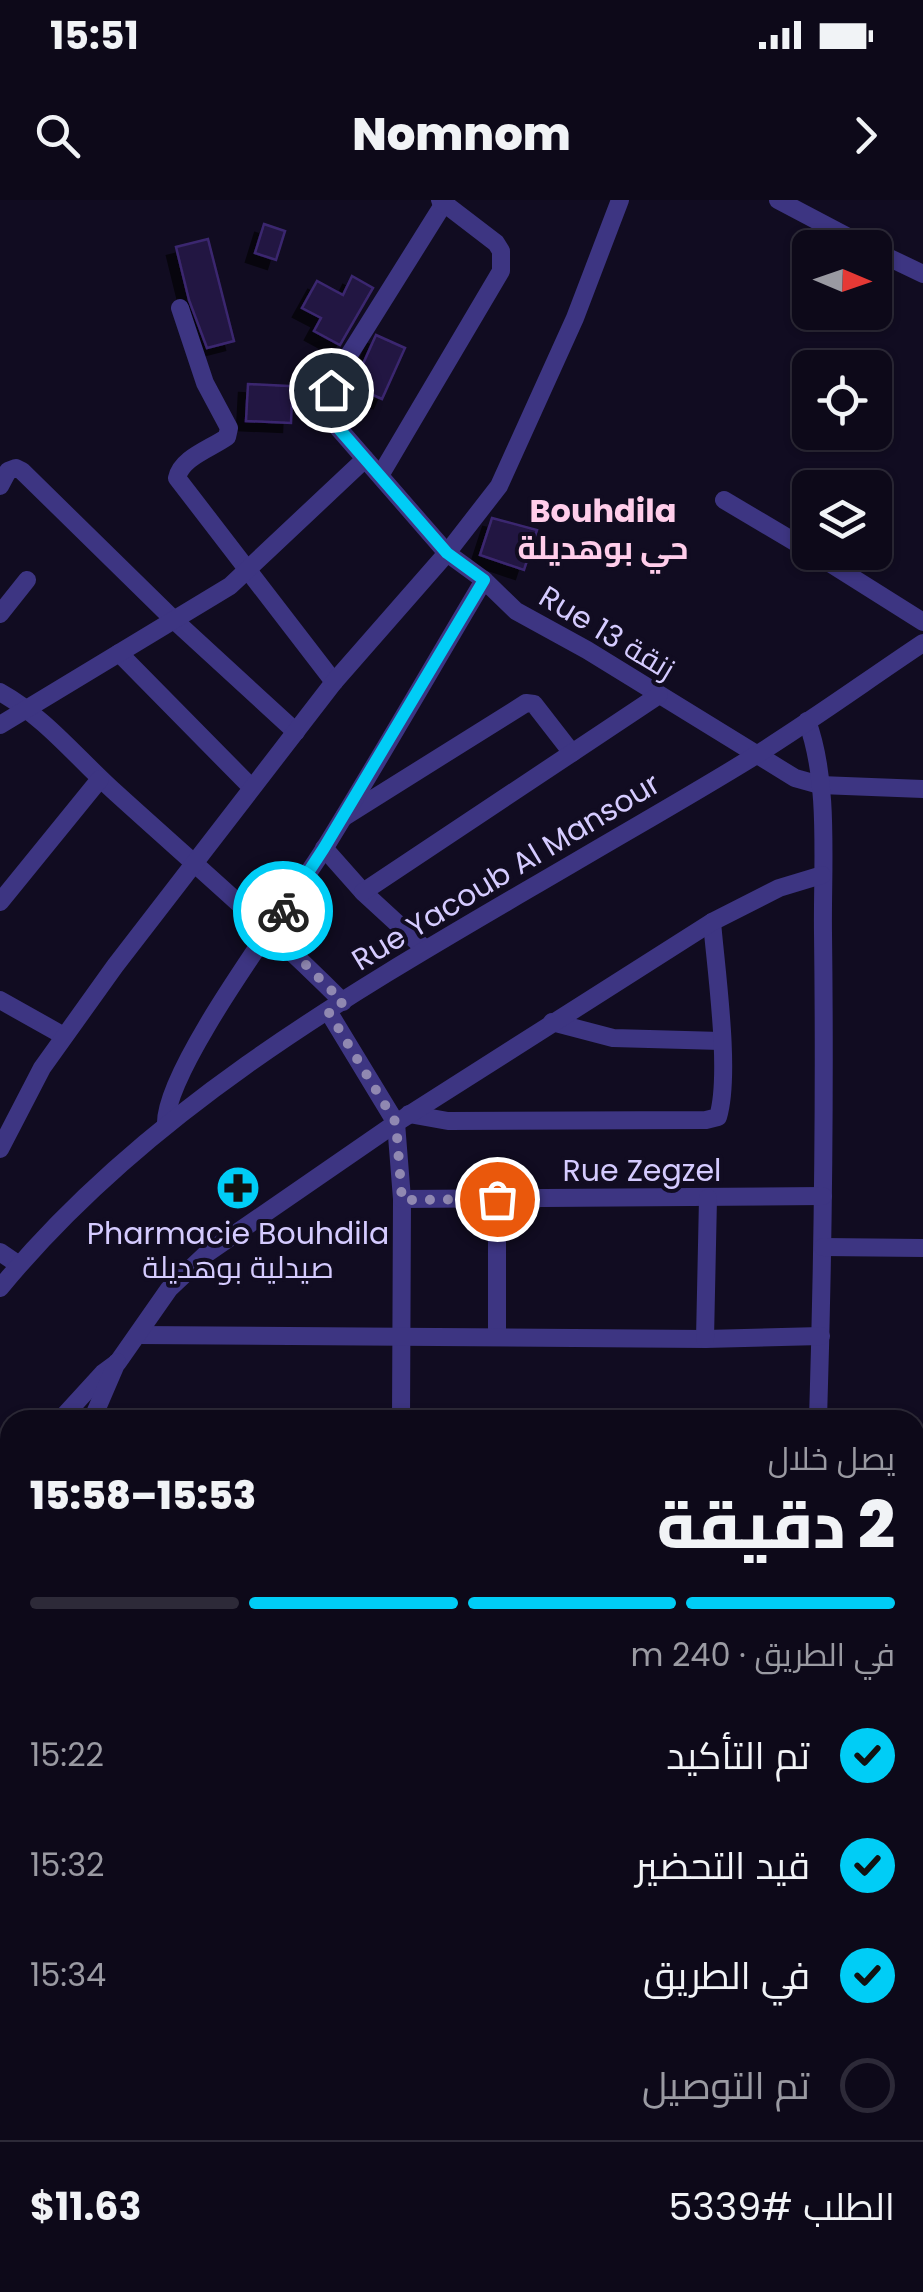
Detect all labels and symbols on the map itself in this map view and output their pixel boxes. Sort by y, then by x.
north arrow [792,230,892,330]
pin [289,348,374,433]
district label: Bouhdila حي بوهديلة [517,488,689,574]
street label: Rue 13 زنقة [531,575,683,690]
street label: Rue Yacoub Al Mansour [343,762,668,981]
courier [233,861,333,961]
street label: Rue Zegzel [563,1149,721,1192]
pin [455,1157,540,1242]
pharmacy icon: Pharmacie Bouhdila صيدلية بوهديلة [215,1165,261,1211]
place label: Pharmacie Bouhdila صيدلية بوهديلة [87,1212,389,1289]

